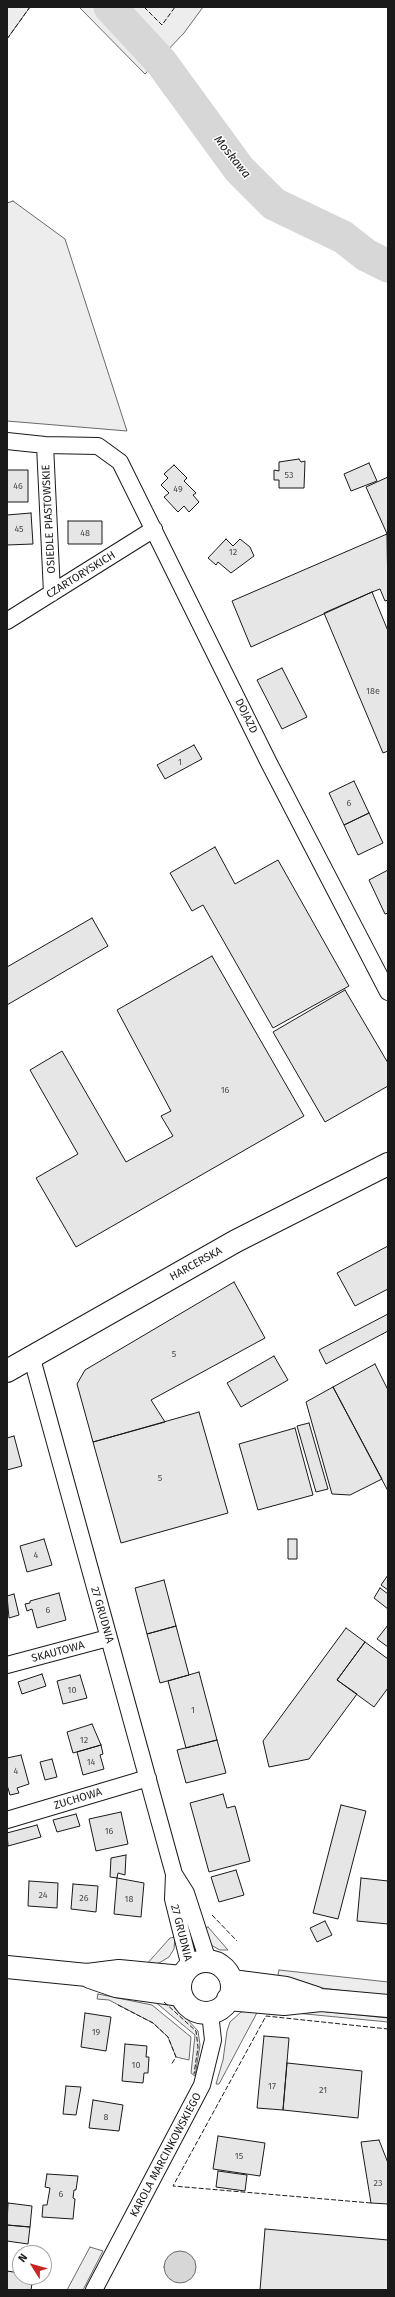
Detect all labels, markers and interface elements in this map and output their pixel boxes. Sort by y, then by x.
water label: Moskawa [211,133,253,181]
street label: OSIEDLE PIASTOWSKIE [40,464,58,574]
house number: 53 [285,470,293,480]
house number: 46 [13,481,23,491]
house number: 49 [173,484,183,494]
house number: 45 [14,524,24,534]
house number: 48 [80,528,90,538]
house number: 12 [229,547,237,557]
street label: CZARTORYSKICH [44,548,118,602]
house number: 18e [366,686,380,696]
street label: DOJAZD [232,696,260,736]
house number: 1 [178,757,182,767]
house number: 6 [347,798,351,808]
house number: 16 [221,1085,229,1095]
street label: HARCERSKA [168,1244,224,1284]
house number: 5 [172,1349,176,1359]
house number: 5 [158,1473,162,1483]
house number: 4 [34,1550,38,1560]
street label: 27 GRUDNIA [88,1585,116,1645]
house number: 6 [46,1605,50,1615]
street label: SKAUTOWA [30,1639,86,1665]
house number: 10 [68,1685,76,1695]
house number: 1 [191,1705,195,1715]
house number: 12 [80,1735,88,1745]
house number: 14 [87,1757,95,1767]
house number: 4 [14,1766,18,1776]
street label: ZUCHOWA [52,1785,104,1813]
house number: 16 [105,1826,113,1836]
house number: 24 [39,1890,47,1900]
house number: 26 [79,1893,89,1903]
house number: 18 [125,1894,133,1904]
street label: 27 GRUDNIA [168,1903,194,1963]
house number: 19 [92,2027,100,2037]
house number: 10 [132,2060,140,2070]
house number: 17 [268,2081,276,2091]
house number: 21 [319,2085,327,2095]
street label: KAROLA MARCINKOWSKIEGO [128,2091,204,2219]
house number: 8 [104,2112,108,2122]
house number: 15 [235,2151,243,2161]
house number: 23 [374,2178,382,2188]
house number: 6 [59,2189,63,2199]
north arrow [12,2245,52,2285]
text: N [15,2251,30,2265]

